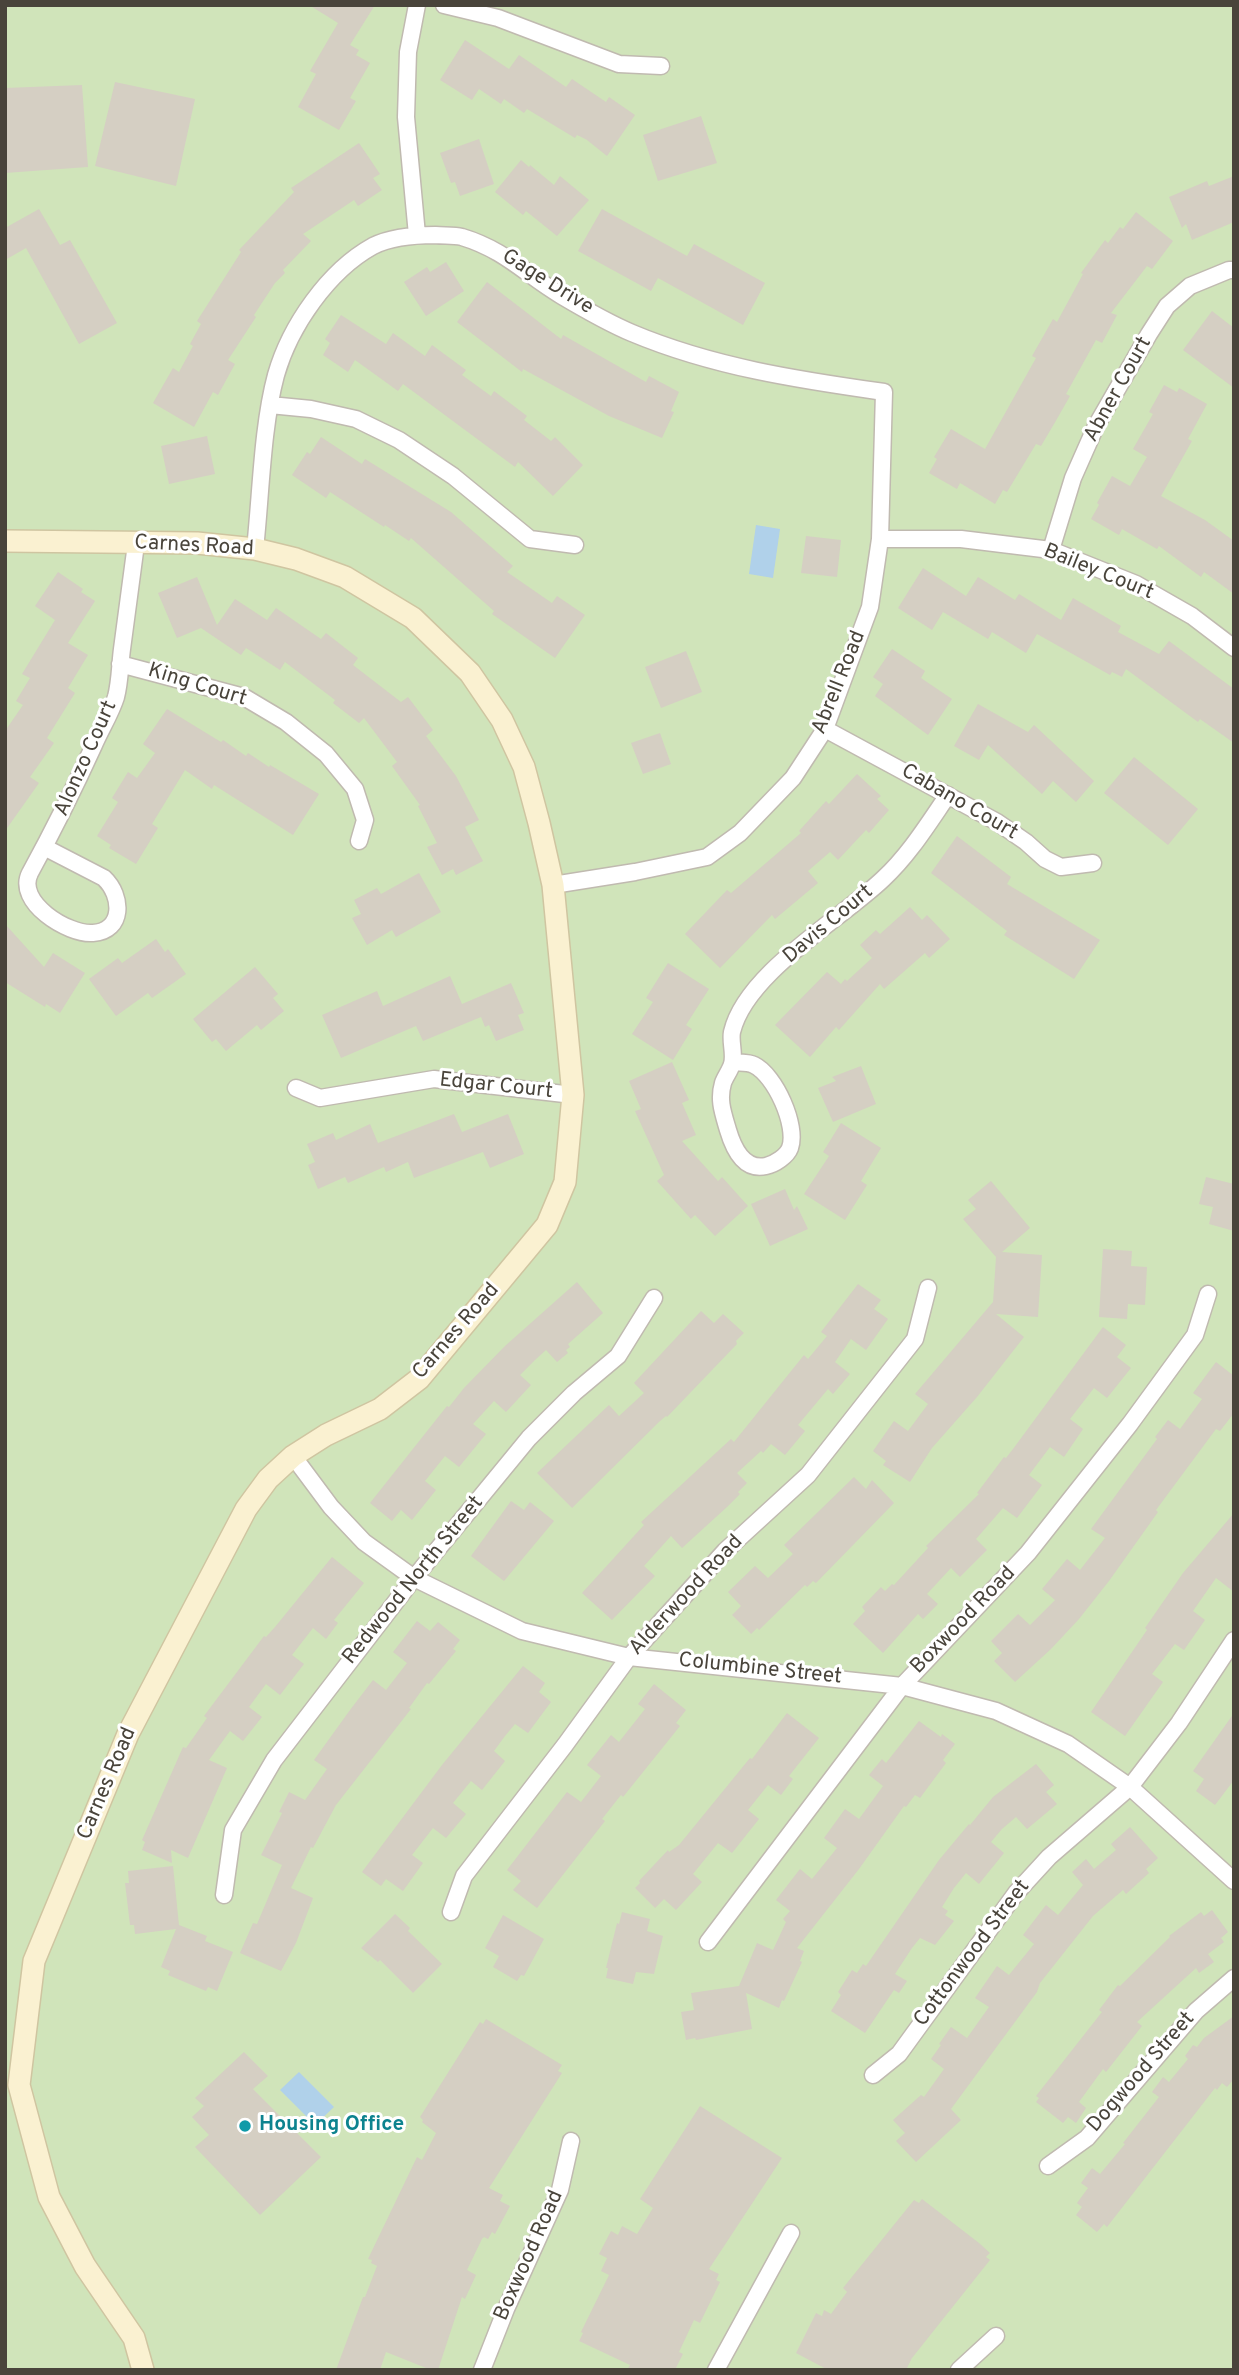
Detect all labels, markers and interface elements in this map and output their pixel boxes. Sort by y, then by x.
street label: Gage Drive [496,245,598,321]
street label: Abner Court [1080,333,1158,447]
street label: Carnes Road [134,531,254,563]
street label: Bailey Court [1039,539,1157,607]
street label: Abrell Road [808,628,872,738]
street label: King Court [145,659,249,713]
street label: Alonzo Court [50,697,124,821]
street label: Cabano Court [896,759,1022,847]
street label: Davis Court [779,880,879,970]
street label: Edgar Court [438,1069,554,1105]
street label: Carnes Road [408,1279,506,1385]
street label: Redwood North Street [338,1492,490,1670]
street label: Alderwood Road [625,1531,749,1661]
street label: Boxwood Road [906,1562,1022,1680]
street label: Columbine Street [677,1649,843,1691]
street label: Carnes Road [73,1724,143,1844]
street label: Cottonwood Street [910,1876,1036,2032]
street label: Dogwood Street [1083,2008,1201,2138]
place label: Housing Office [259,2113,404,2139]
marker: Housing Office [237,2118,253,2134]
street label: Boxwood Road [490,2187,570,2325]

